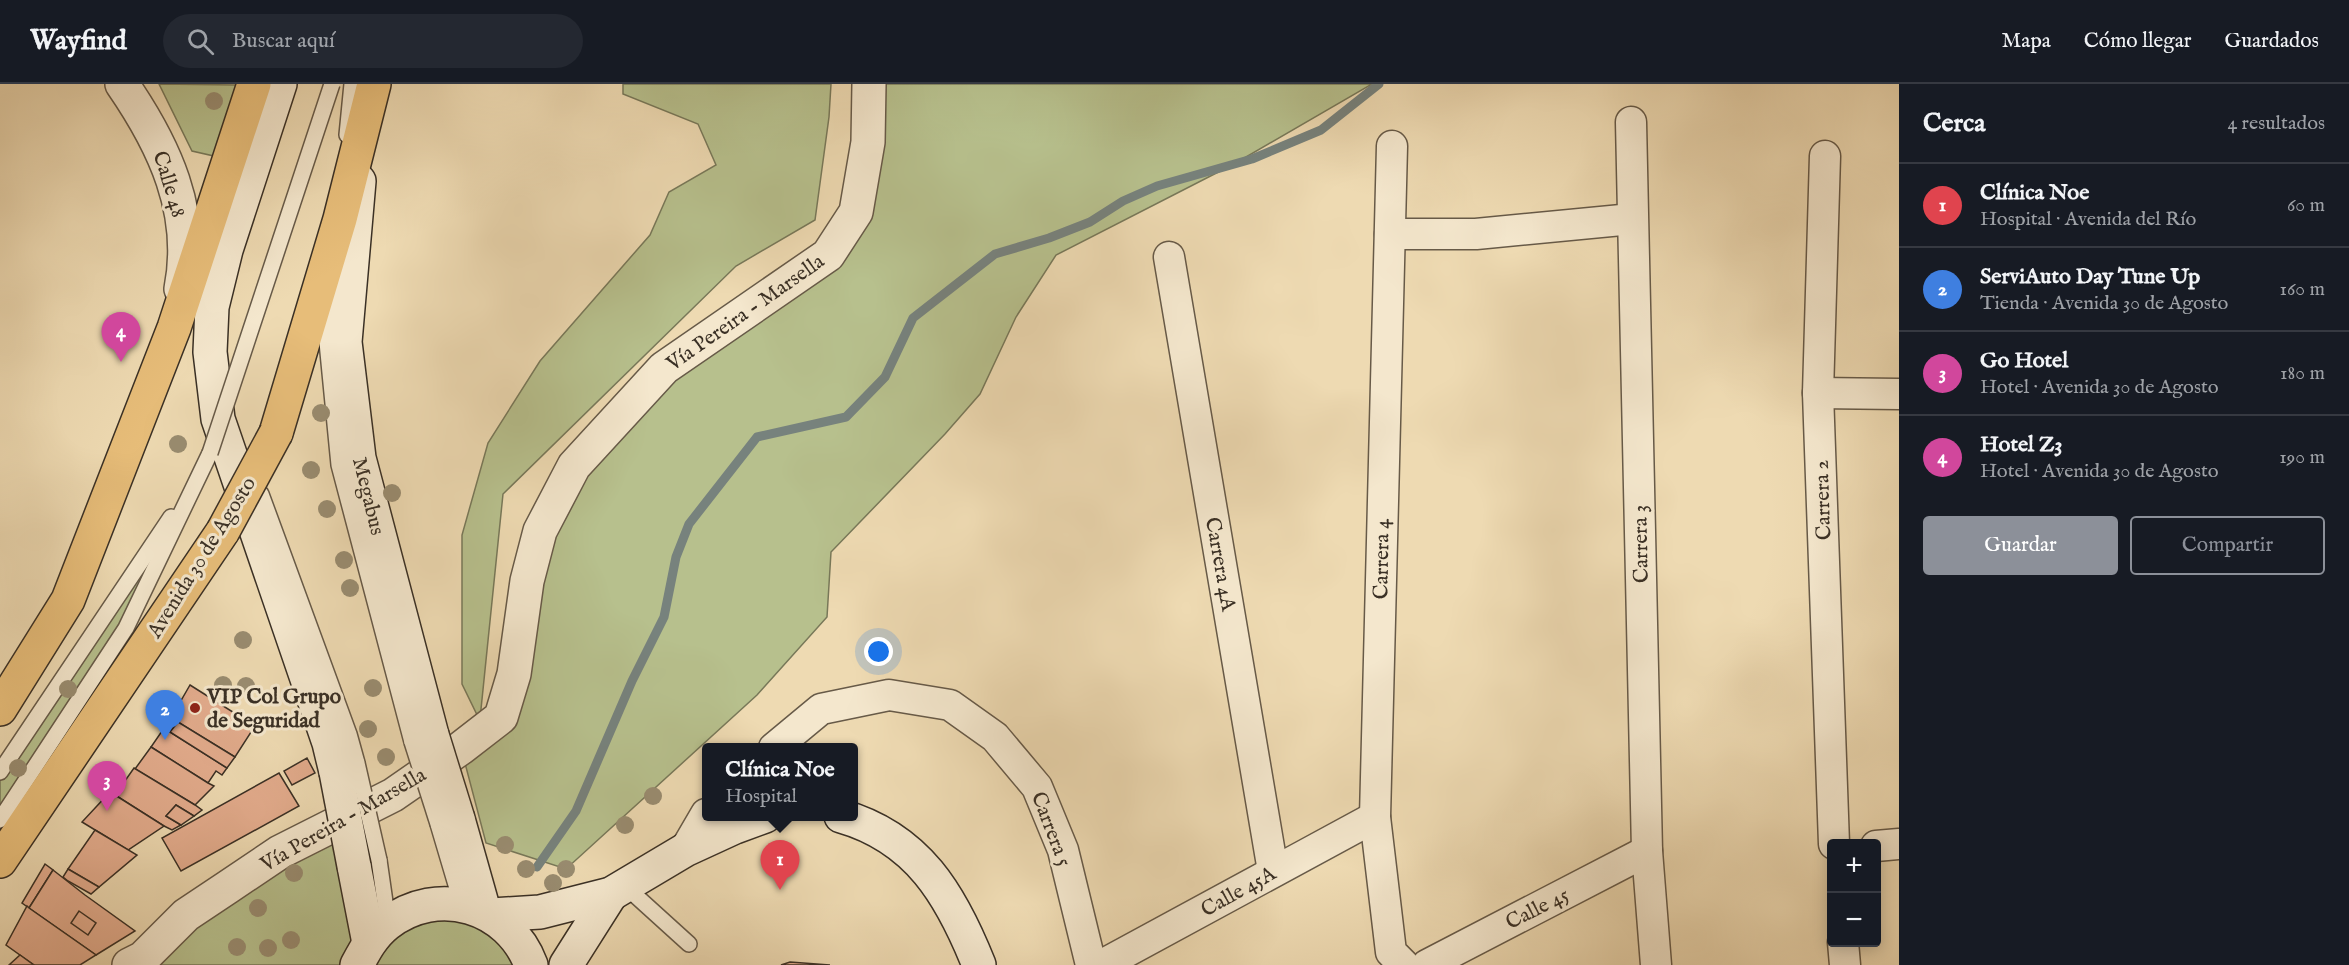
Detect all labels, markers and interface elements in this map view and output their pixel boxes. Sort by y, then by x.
search box [163,14,583,68]
text: Wayfind [30,24,127,59]
icon: search [184,25,217,58]
text: Buscar aquí [232,27,335,55]
text: Mapa [2002,28,2051,55]
text: Cómo llegar [2084,28,2191,55]
text: Guardados [2224,28,2319,55]
text: Cerca [1923,107,1985,140]
text: 4 resultados [2227,111,2325,136]
street label: Calle 48 [146,148,191,221]
text: Clínica Noe [1980,179,2089,207]
text: 1 [1939,193,1946,218]
text: 60 m [2287,193,2325,218]
text: Hospital · Avenida del Río [1980,207,2196,232]
street label: Vía Pereira - Marsella [661,248,831,378]
text: ServiAuto Day Tune Up [1980,263,2200,291]
text: 2 [1938,277,1947,302]
text: 160 m [2279,277,2325,302]
text: Tienda · Avenida 30 de Agosto [1980,291,2228,316]
pin: 4 [102,312,140,362]
text: Go Hotel [1980,347,2068,375]
text: 3 [1939,361,1946,386]
text: 180 m [2280,361,2325,386]
text: Hotel · Avenida 30 de Agosto [1980,375,2219,400]
text: Hotel Z3 [1980,431,2063,459]
text: 4 [1938,445,1947,470]
text: 190 m [2279,445,2325,470]
street label: Megabus [345,455,390,538]
street label: Carrera 2 [1809,459,1838,541]
text: Hotel · Avenida 30 de Agosto [1980,459,2219,484]
street label: Avenida 30 de Agosto [141,472,263,644]
street label: Carrera 3 [1627,505,1656,583]
street label: Carrera 4A [1198,515,1241,614]
button: Guardar [1923,516,2118,575]
button: Compartir [2130,516,2325,575]
street label: Carrera 4 [1368,518,1397,600]
your location [864,637,893,666]
place label: VIP Col Grupo de Seguridad [206,684,342,735]
pin: 2 [146,690,184,740]
marker: VIP Col Grupo de Seguridad [188,701,202,715]
popup [702,743,858,821]
text: Clínica Noe [725,756,835,784]
street label: Vía Pereira - Marsella [255,761,432,879]
pin: 3 [88,762,126,811]
text: Hospital [725,784,797,809]
street label: Carrera 5 [1024,788,1077,871]
map controls [1827,839,1881,947]
button: + [1827,839,1881,893]
pin: 1 [760,840,800,890]
street label: Calle 45A [1196,860,1282,924]
street label: Calle 45 [1501,882,1574,937]
button: − [1827,893,1881,947]

